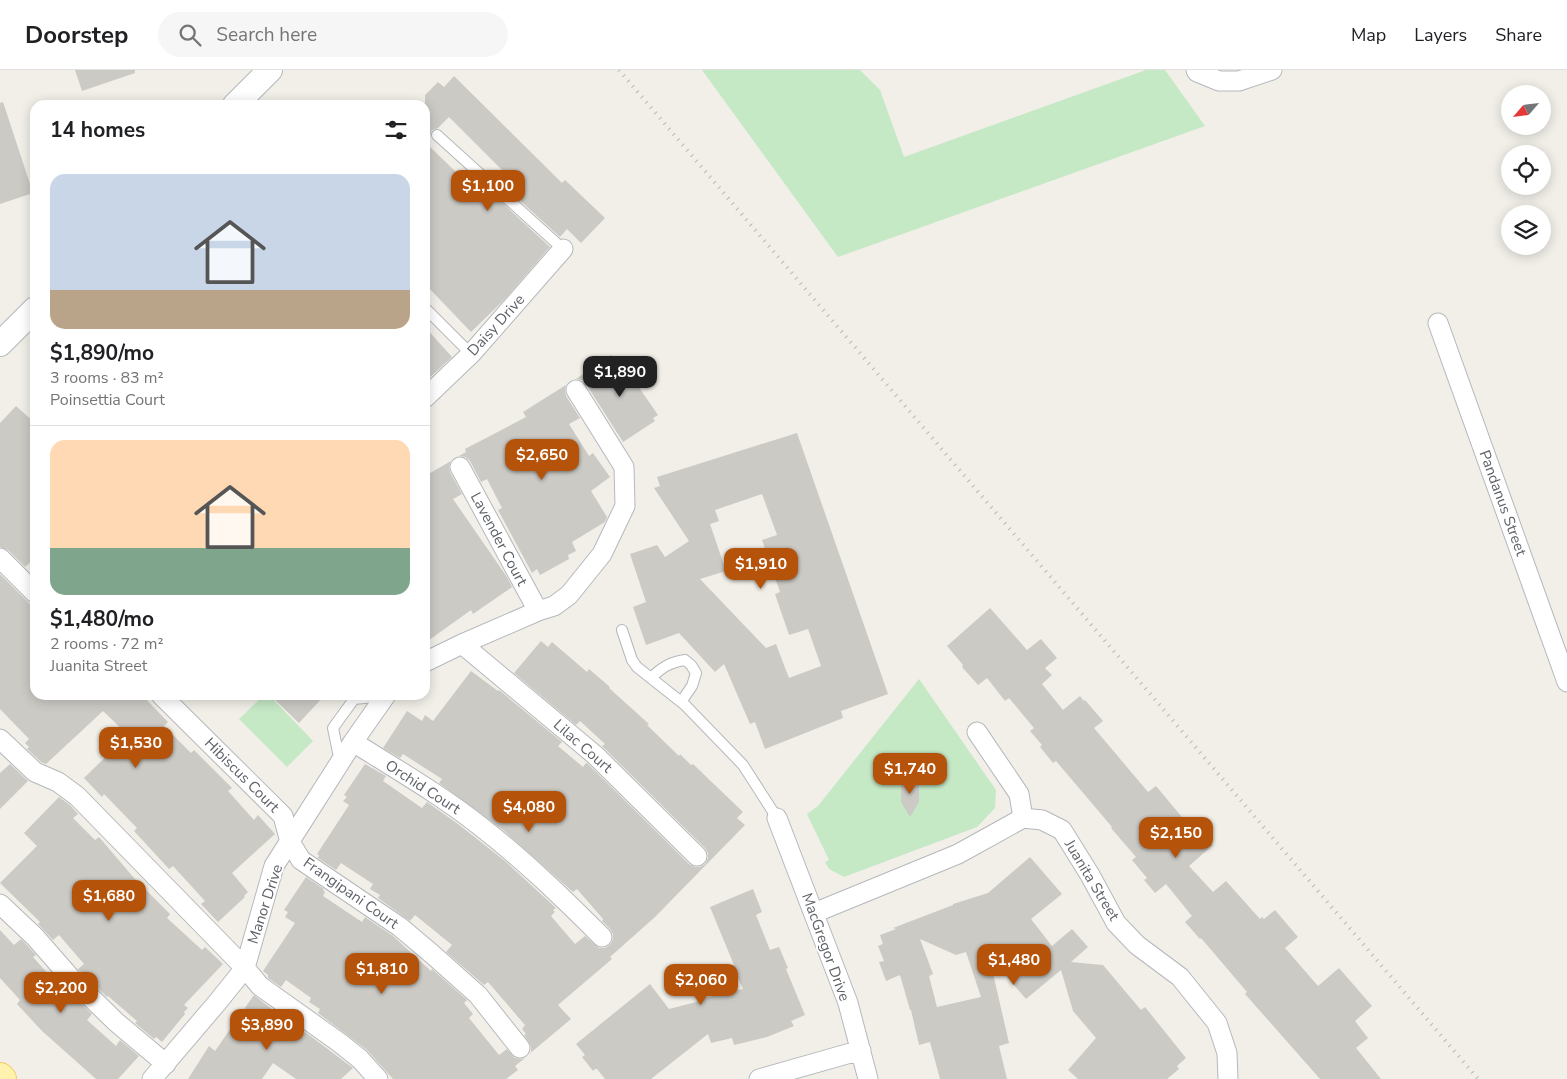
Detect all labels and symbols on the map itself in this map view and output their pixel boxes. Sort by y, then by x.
north arrow [1501,85,1551,135]
pin: $1,100 [447,170,529,212]
street label: Daisy Drive [463,290,529,360]
pin: $1,890 [579,356,661,398]
pin: $2,650 [501,438,583,481]
street label: Pandanus Street [1475,447,1532,559]
street label: Lavender Court [466,489,532,590]
pin: $1,910 [720,548,802,590]
street label: Lilac Court [549,715,617,778]
pin: $1,530 [95,726,177,769]
street label: Hibiscus Court [200,733,284,817]
pin: $1,740 [869,752,951,795]
street label: Orchid Court [382,755,465,819]
pin: $4,080 [488,790,570,833]
pin: $2,150 [1135,816,1217,859]
street label: Juanita Street [1059,835,1124,925]
street label: Frangipani Court [299,853,403,934]
street label: Manor Drive [243,862,287,946]
pin: $1,680 [68,880,150,922]
street label: MacGregor Drive [797,890,855,1004]
pin: $1,480 [973,944,1055,986]
pin: $1,810 [341,952,423,995]
pin: $2,060 [660,964,742,1006]
pin: $2,200 [20,972,102,1014]
pin: $3,890 [226,1008,308,1051]

